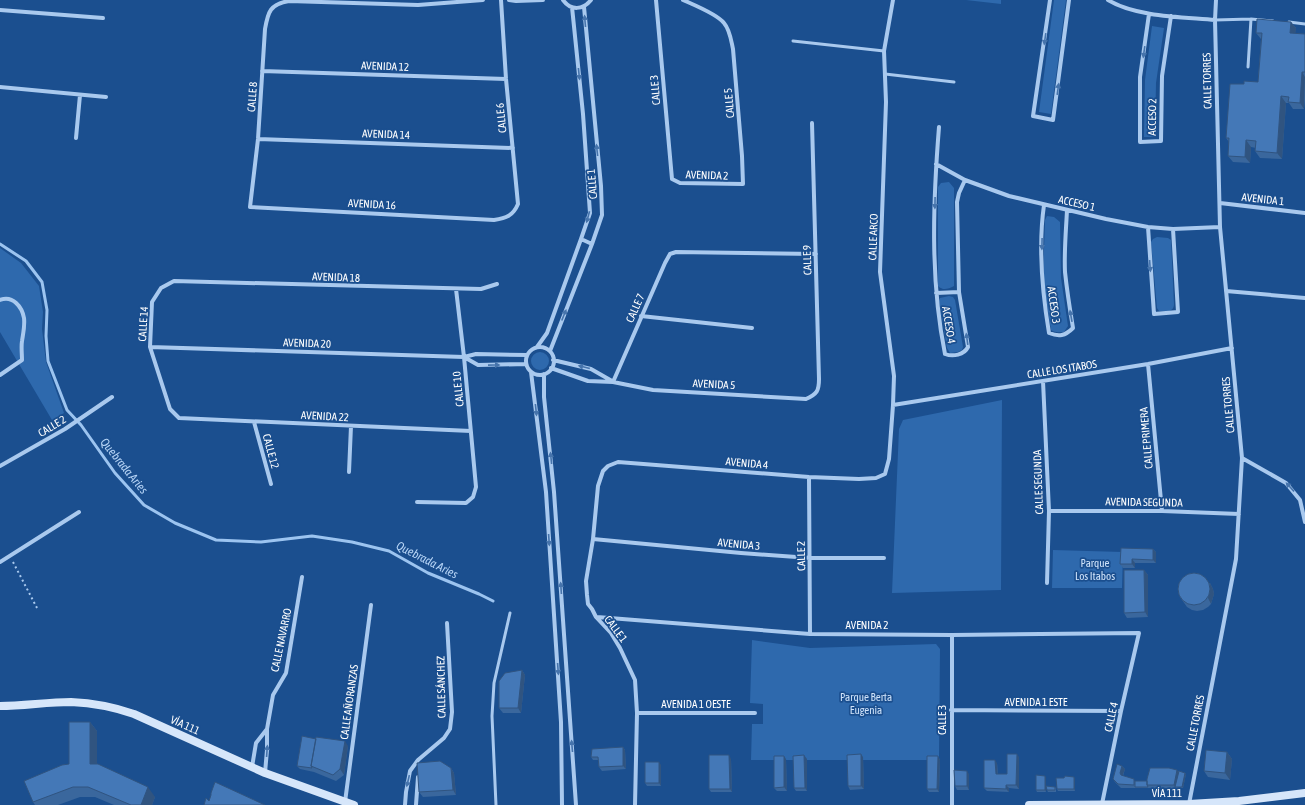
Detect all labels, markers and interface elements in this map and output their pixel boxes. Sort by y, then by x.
one-way arrow [582,15,589,27]
one-way arrow [1042,33,1048,45]
one-way arrow [1141,46,1147,58]
street label: CALLE TORRES [1201,52,1213,109]
street label: AVENIDA 12 [361,59,409,73]
one-way arrow [576,68,582,80]
street label: CALLE 3 [648,74,662,106]
street label: CALLE 8 [245,82,259,112]
one-way arrow [1054,83,1061,95]
street label: CALLE 5 [722,87,736,119]
street label: ACCESO 2 [1146,98,1158,136]
street label: CALLE 6 [493,102,509,134]
street label: AVENIDA 14 [362,127,410,141]
one-way arrow [594,144,601,156]
street label: CALLE 1 [585,168,599,200]
street label: AVENIDA 2 [685,168,729,182]
street label: AVENIDA 1 [1241,191,1285,207]
street label: ACCESO 1 [1057,193,1097,213]
street label: AVENIDA 16 [348,197,396,211]
one-way arrow [932,197,938,210]
one-way arrow [585,212,591,224]
street label: CALLE ARCO [866,213,880,261]
one-way arrow [1039,238,1045,251]
street label: CALLE 9 [800,245,814,275]
one-way arrow [1147,259,1154,272]
street label: AVENIDA 18 [312,270,360,284]
street label: ACCESO 3 [1045,286,1063,324]
street label: CALLE 7 [623,292,647,324]
street label: CALLE 14 [136,306,150,342]
street label: ACCESO 4 [940,306,958,344]
one-way arrow [561,308,567,320]
one-way arrow [1067,310,1073,322]
one-way arrow [964,333,970,345]
street label: AVENIDA 20 [283,336,331,350]
street label: CALLE LOS ITABOS [1026,358,1098,380]
one-way arrow [488,362,501,368]
one-way arrow [578,364,590,370]
street label: CALLE 10 [450,371,466,407]
street label: CALLE TORRES [1220,376,1236,434]
street label: AVENIDA 5 [692,377,736,391]
one-way arrow [533,404,540,416]
street label: CALLE PRIMERA [1137,406,1155,469]
street label: AVENIDA 22 [301,409,349,423]
street label: CALLE 2 [36,413,68,439]
street label: CALLE 12 [261,432,281,470]
water label: Quebrada Aries [97,435,151,497]
street label: CALLE SEGUNDA [1031,449,1045,515]
one-way arrow [547,452,554,464]
street label: AVENIDA 4 [725,455,769,471]
one-way arrow [1285,482,1294,492]
street label: AVENIDA SEGUNDA [1105,495,1183,509]
one-way arrow [545,534,552,546]
street label: AVENIDA 3 [717,536,761,552]
water label: Quebrada Aries [394,538,460,582]
street label: CALLE 2 [795,541,807,571]
park label: Parque Los Itabos [1075,557,1115,582]
one-way arrow [557,582,564,594]
street label: CALLE NAVARRO [268,607,294,673]
street label: CALLE 1 [602,613,630,645]
street label: AVENIDA 2 [846,619,888,631]
street label: CALLE SÁNCHEZ [434,656,448,718]
street label: CALLE AÑORANZAS [338,663,360,740]
one-way arrow [554,663,561,675]
park label: Parque Berta Eugenia [840,691,892,716]
street label: CALLE TORRES [1184,694,1206,752]
street label: AVENIDA 1 ESTE [1004,696,1068,708]
street label: AVENIDA 1 OESTE [661,698,731,710]
street label: CALLE 4 [1102,701,1120,733]
street label: CALLE 3 [936,705,948,735]
street label: VÍA 111 [169,713,201,737]
one-way arrow [569,740,575,752]
one-way arrow [263,745,270,757]
one-way arrow [404,775,410,788]
street label: VÍA 111 [1152,787,1182,799]

